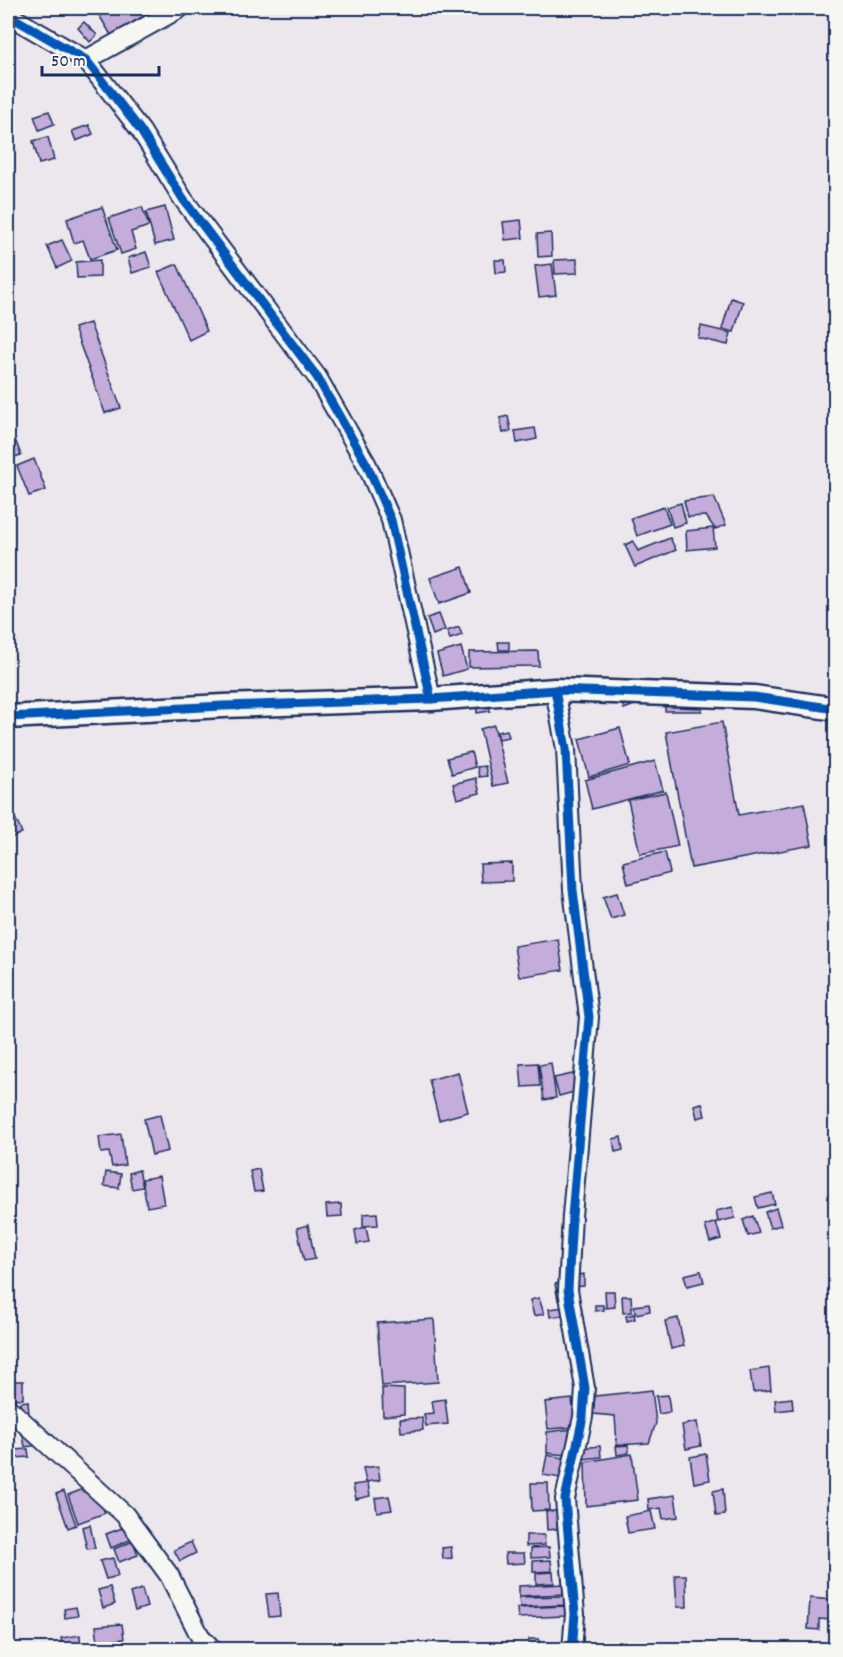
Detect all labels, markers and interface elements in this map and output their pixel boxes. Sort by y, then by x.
scale bar [42,39,159,77]
text: 50 m [51,50,86,75]

